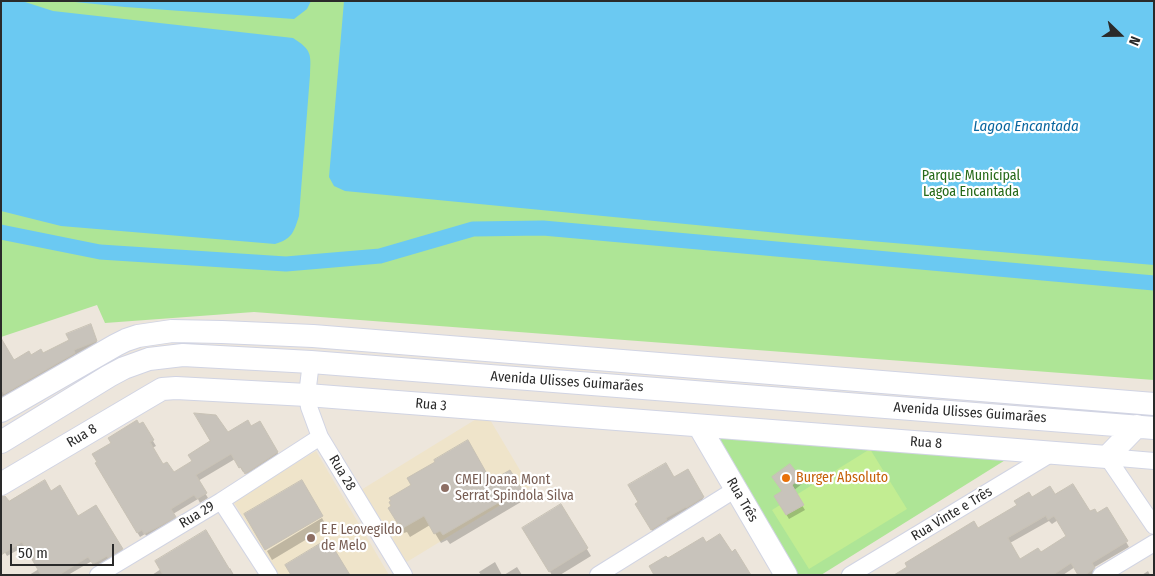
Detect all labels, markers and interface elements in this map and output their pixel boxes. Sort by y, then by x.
north arrow [1095,10,1145,60]
text: N [1125,34,1144,48]
water label: Lagoa Encantada [973,118,1079,136]
park label: Parque Municipal Lagoa Encantada [922,168,1020,200]
street label: Avenida Ulisses Guimarães [490,368,644,396]
street label: Rua 3 [415,395,447,415]
street label: Avenida Ulisses Guimarães [893,399,1047,427]
street label: Rua 8 [64,421,100,451]
street label: Rua 8 [909,434,943,452]
street label: Rua 28 [325,452,359,494]
place label: Burger Absoluto [796,470,888,486]
place label: CMEI Joana Mont Serrat Spindola Silva [455,472,574,504]
marker: Burger Absoluto [780,472,792,484]
street label: Rua Três [723,475,761,525]
marker: CMEI Joana Mont Serrat Spindola Silva [439,482,451,494]
street label: Rua Vinte e Três [909,483,995,545]
street label: Rua 29 [176,498,218,532]
place label: E.E Leovegildo de Melo [321,522,402,554]
marker: E.E Leovegildo de Melo [305,532,317,544]
scale bar [12,534,116,566]
text: 50 m [18,544,48,562]

